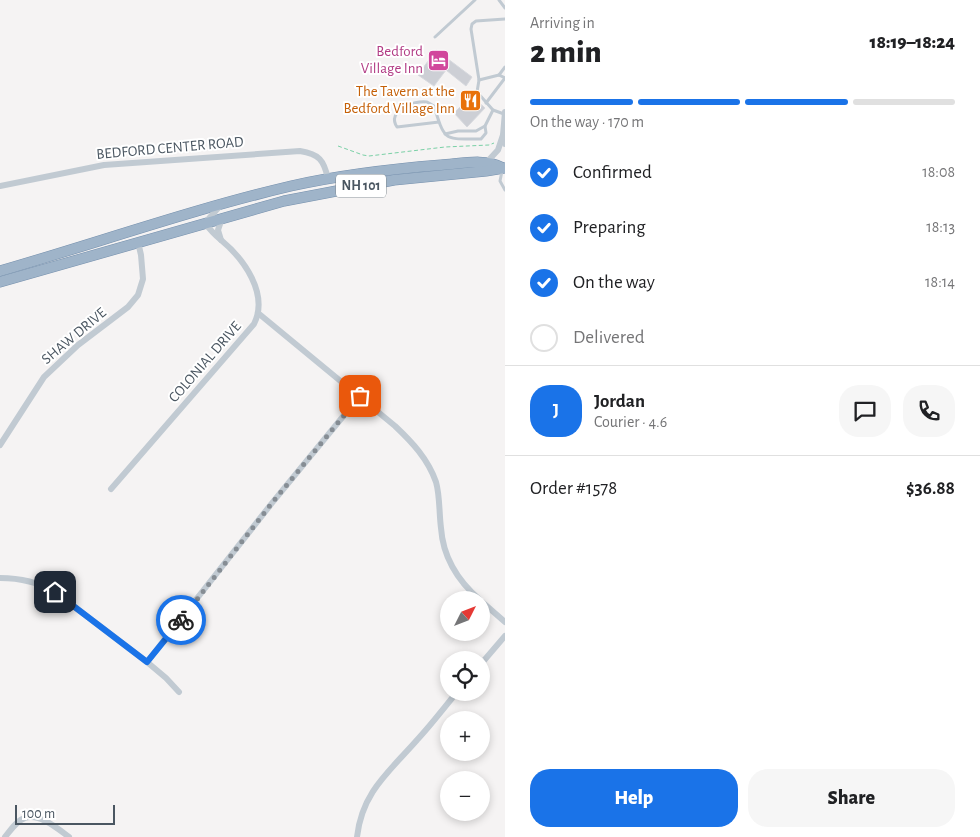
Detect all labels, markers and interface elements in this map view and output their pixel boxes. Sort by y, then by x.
text: Arriving in [530,15,595,31]
text: 18:19–18:24 [870,33,955,52]
text: 2 min [530,36,602,68]
place label: Bedford Village Inn [361,44,423,76]
hotel icon: Bedford Village Inn [427,48,451,72]
place label: The Tavern at the Bedford Village Inn [344,84,455,116]
restaurant icon: The Tavern at the Bedford Village Inn [459,88,483,112]
text: On the way · 170 m [530,114,644,130]
street label: BEDFORD CENTER ROAD [96,134,245,162]
icon: check [530,159,558,187]
text: Confirmed [573,163,652,182]
text: 18:08 [922,164,955,180]
road number: NH 101 [336,175,386,198]
icon: check [530,214,558,242]
text: Preparing [573,218,646,237]
text: 18:13 [926,219,955,235]
icon: check [530,269,558,297]
text: On the way [573,273,655,292]
text: 18:14 [925,274,955,290]
street label: SHAW DRIVE [39,305,109,367]
street label: COLONIAL DRIVE [166,319,244,405]
text: Delivered [573,328,645,347]
pin [339,375,381,417]
icon: bag [346,382,374,410]
button: chat [839,385,891,437]
button: phone [903,385,955,437]
text: Jordan [594,392,645,411]
text: J [553,401,559,420]
text: Courier · 4.6 [594,414,667,430]
text: Order #1578 [530,479,617,498]
text: $36.88 [906,479,955,498]
pin [34,571,76,613]
icon: home [41,578,69,606]
north arrow [440,591,490,641]
map controls [440,591,490,821]
courier [156,595,206,645]
icon: bike [167,606,195,634]
button: locate [440,651,490,701]
button: + [440,711,490,761]
button: Help [530,769,738,827]
button: Share [748,769,955,827]
button: − [440,771,490,821]
scale bar [15,802,115,825]
text: 100 m [22,807,55,821]

